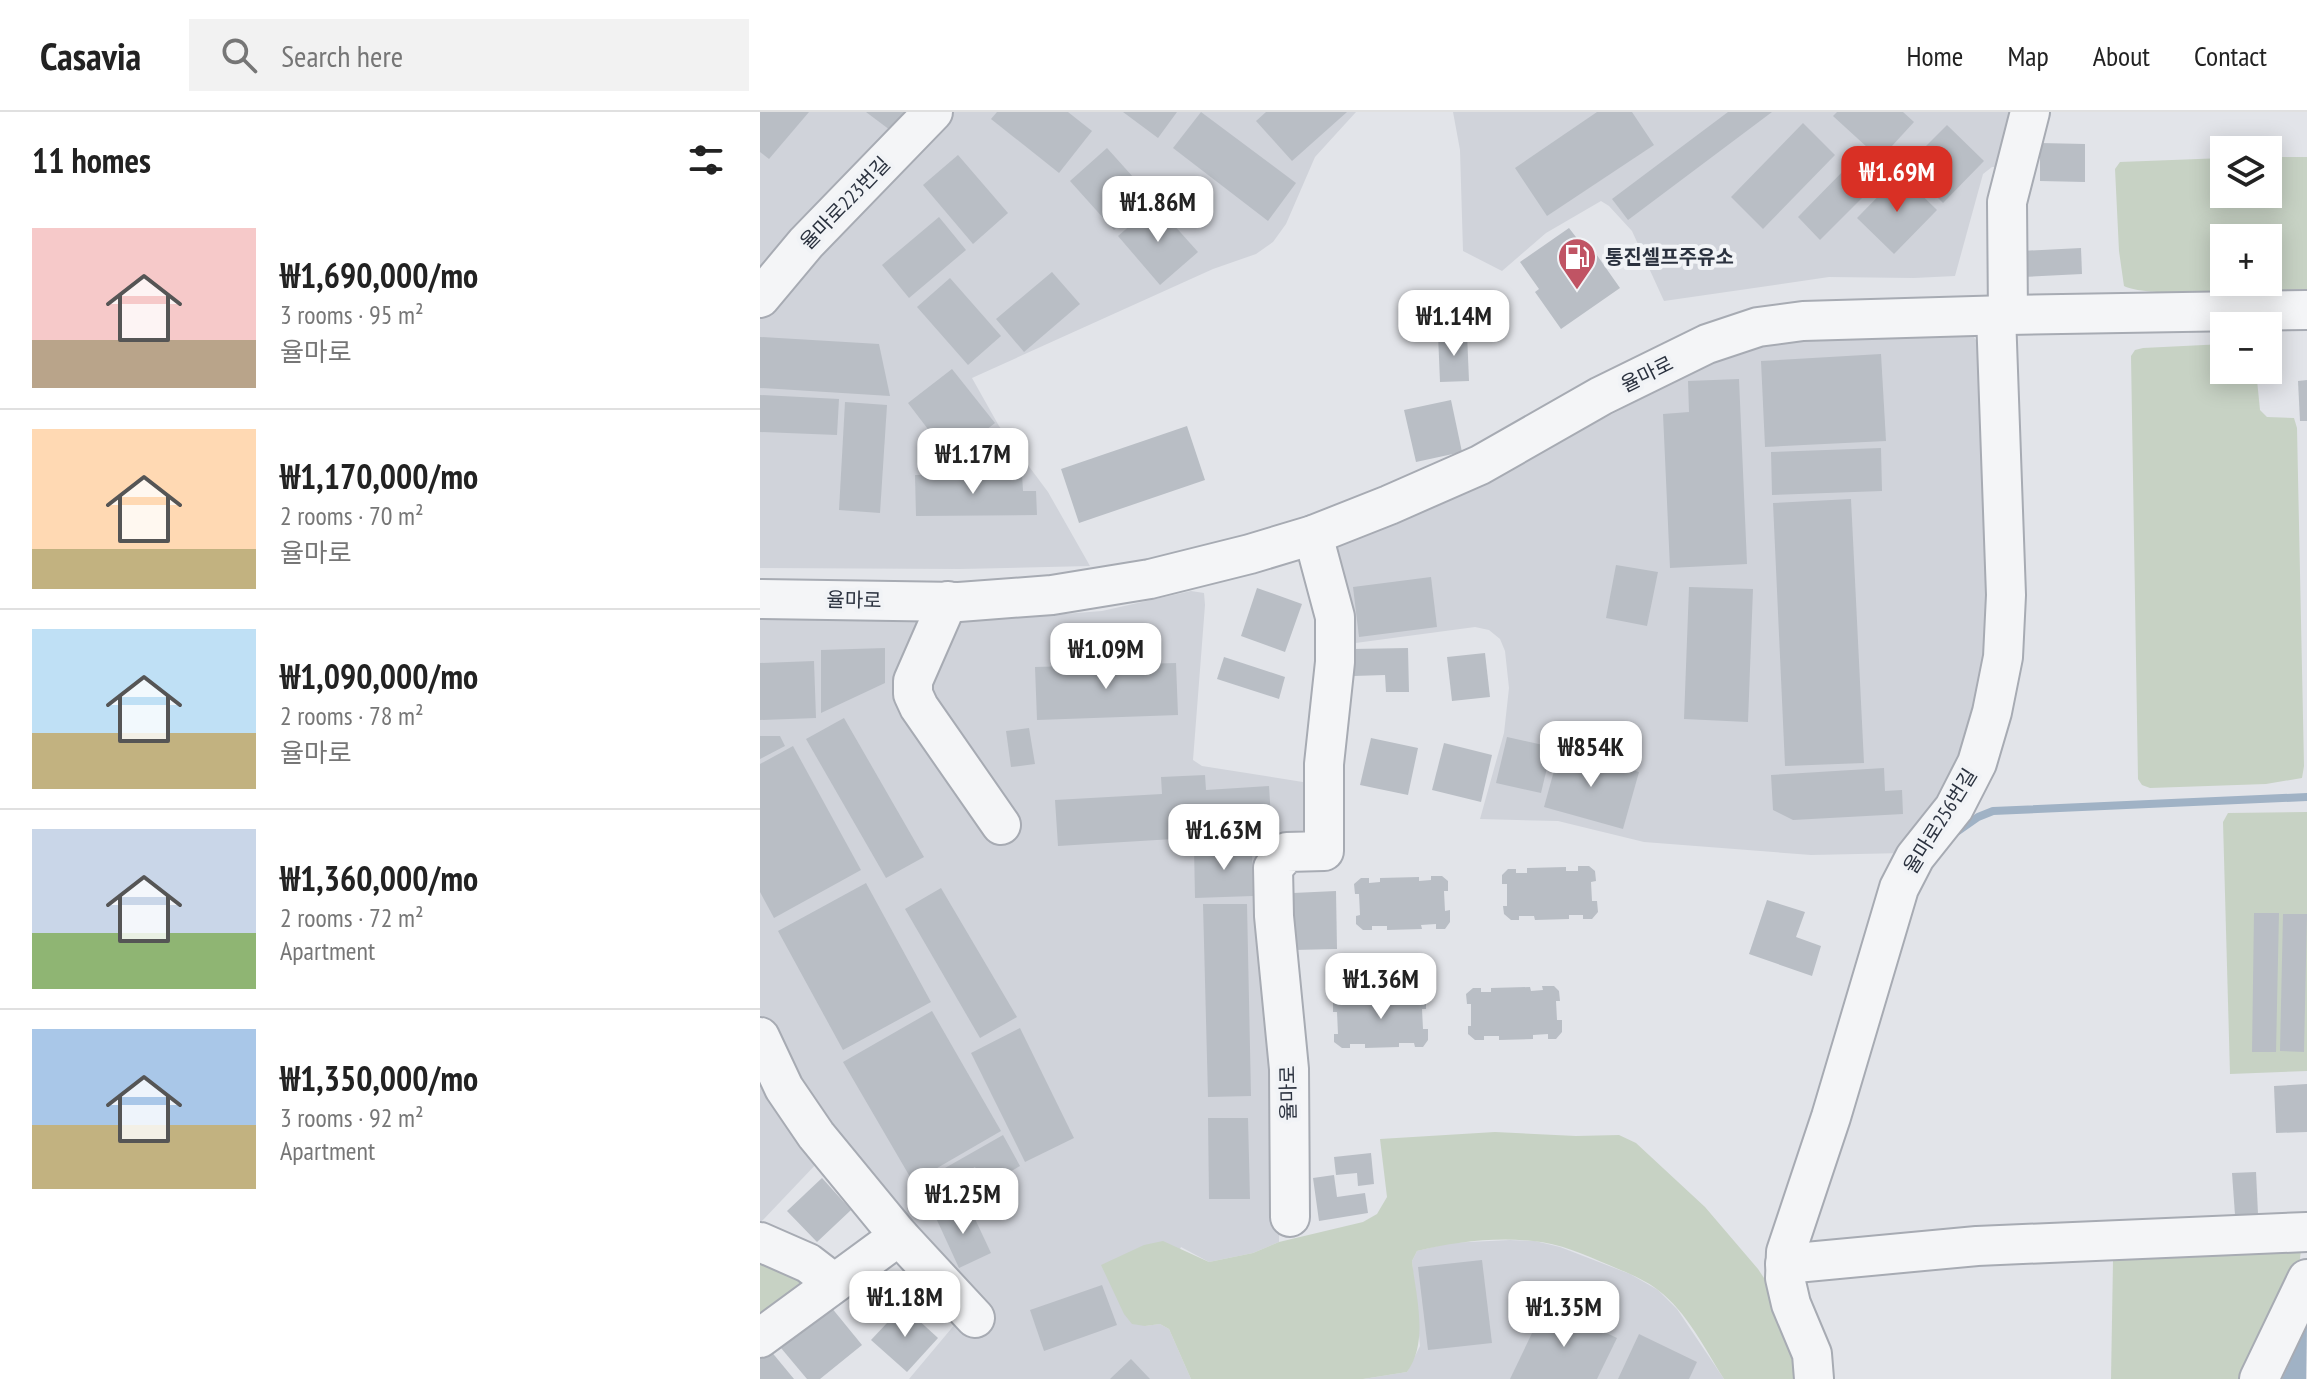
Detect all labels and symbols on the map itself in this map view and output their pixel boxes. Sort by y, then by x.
pin: ₩1.69M [1832,146,1962,214]
street label: 율마로223번길 [794,151,896,255]
pin: ₩1.86M [1093,176,1223,244]
fuel station icon: 통진셀프주유소 [1556,236,1598,291]
place label: 통진셀프주유소 [1605,244,1734,270]
pin: ₩1.14M [1389,290,1519,358]
street label: 율마로 [1616,350,1678,398]
pin: ₩1.17M [908,428,1038,496]
street label: 율마로 [826,587,882,613]
pin: ₩1.09M [1041,623,1171,691]
pin: ₩854K [1535,721,1647,789]
street label: 율마로256번길 [1897,764,1983,878]
pin: ₩1.63M [1159,804,1289,872]
pin: ₩1.36M [1316,953,1446,1021]
street label: 율마로 [1275,1065,1301,1121]
pin: ₩1.25M [898,1168,1028,1236]
pin: ₩1.18M [840,1271,970,1339]
pin: ₩1.35M [1499,1281,1629,1349]

